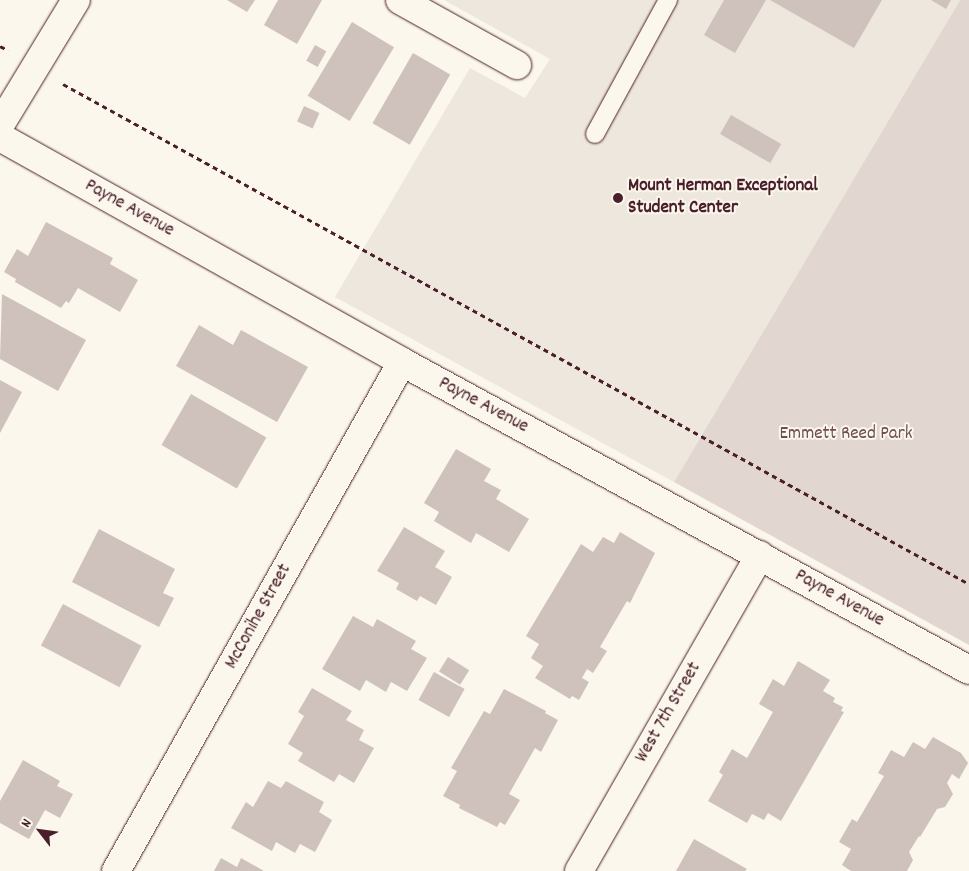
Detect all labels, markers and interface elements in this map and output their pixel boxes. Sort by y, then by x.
street label: Payne Avenue [80,175,178,243]
place label: Mount Herman Exceptional Student Center [628,176,818,220]
marker: Mount Herman Exceptional Student Center [612,192,624,204]
street label: Payne Avenue [434,373,532,439]
park label: Emmett Reed Park [779,424,913,446]
street label: McConihe Street [221,561,297,673]
street label: Payne Avenue [790,565,888,633]
street label: West 7th Street [631,659,707,767]
north arrow [15,806,65,856]
text: N [17,816,37,832]

